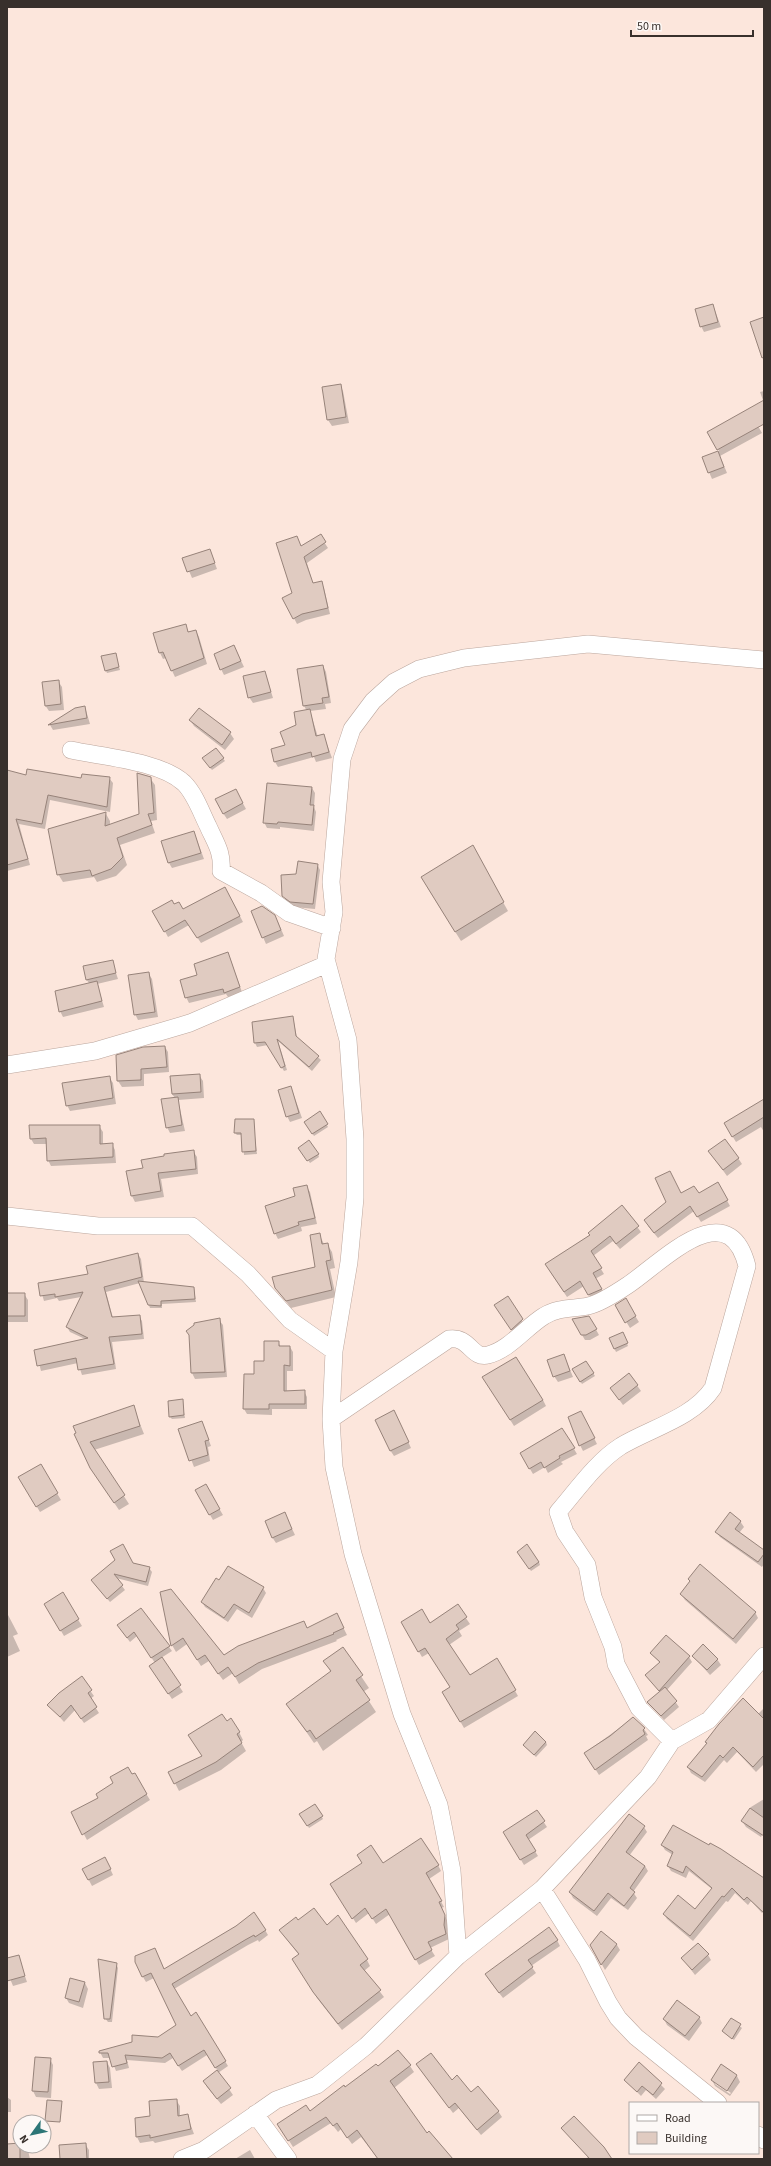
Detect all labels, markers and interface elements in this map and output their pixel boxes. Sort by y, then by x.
scale bar [631,12,753,38]
text: 50 m [637,18,661,35]
legend [629,2102,759,2154]
text: Road [665,2110,691,2127]
north arrow [12,2114,52,2154]
text: Building [665,2130,707,2147]
text: N [16,2132,32,2146]

